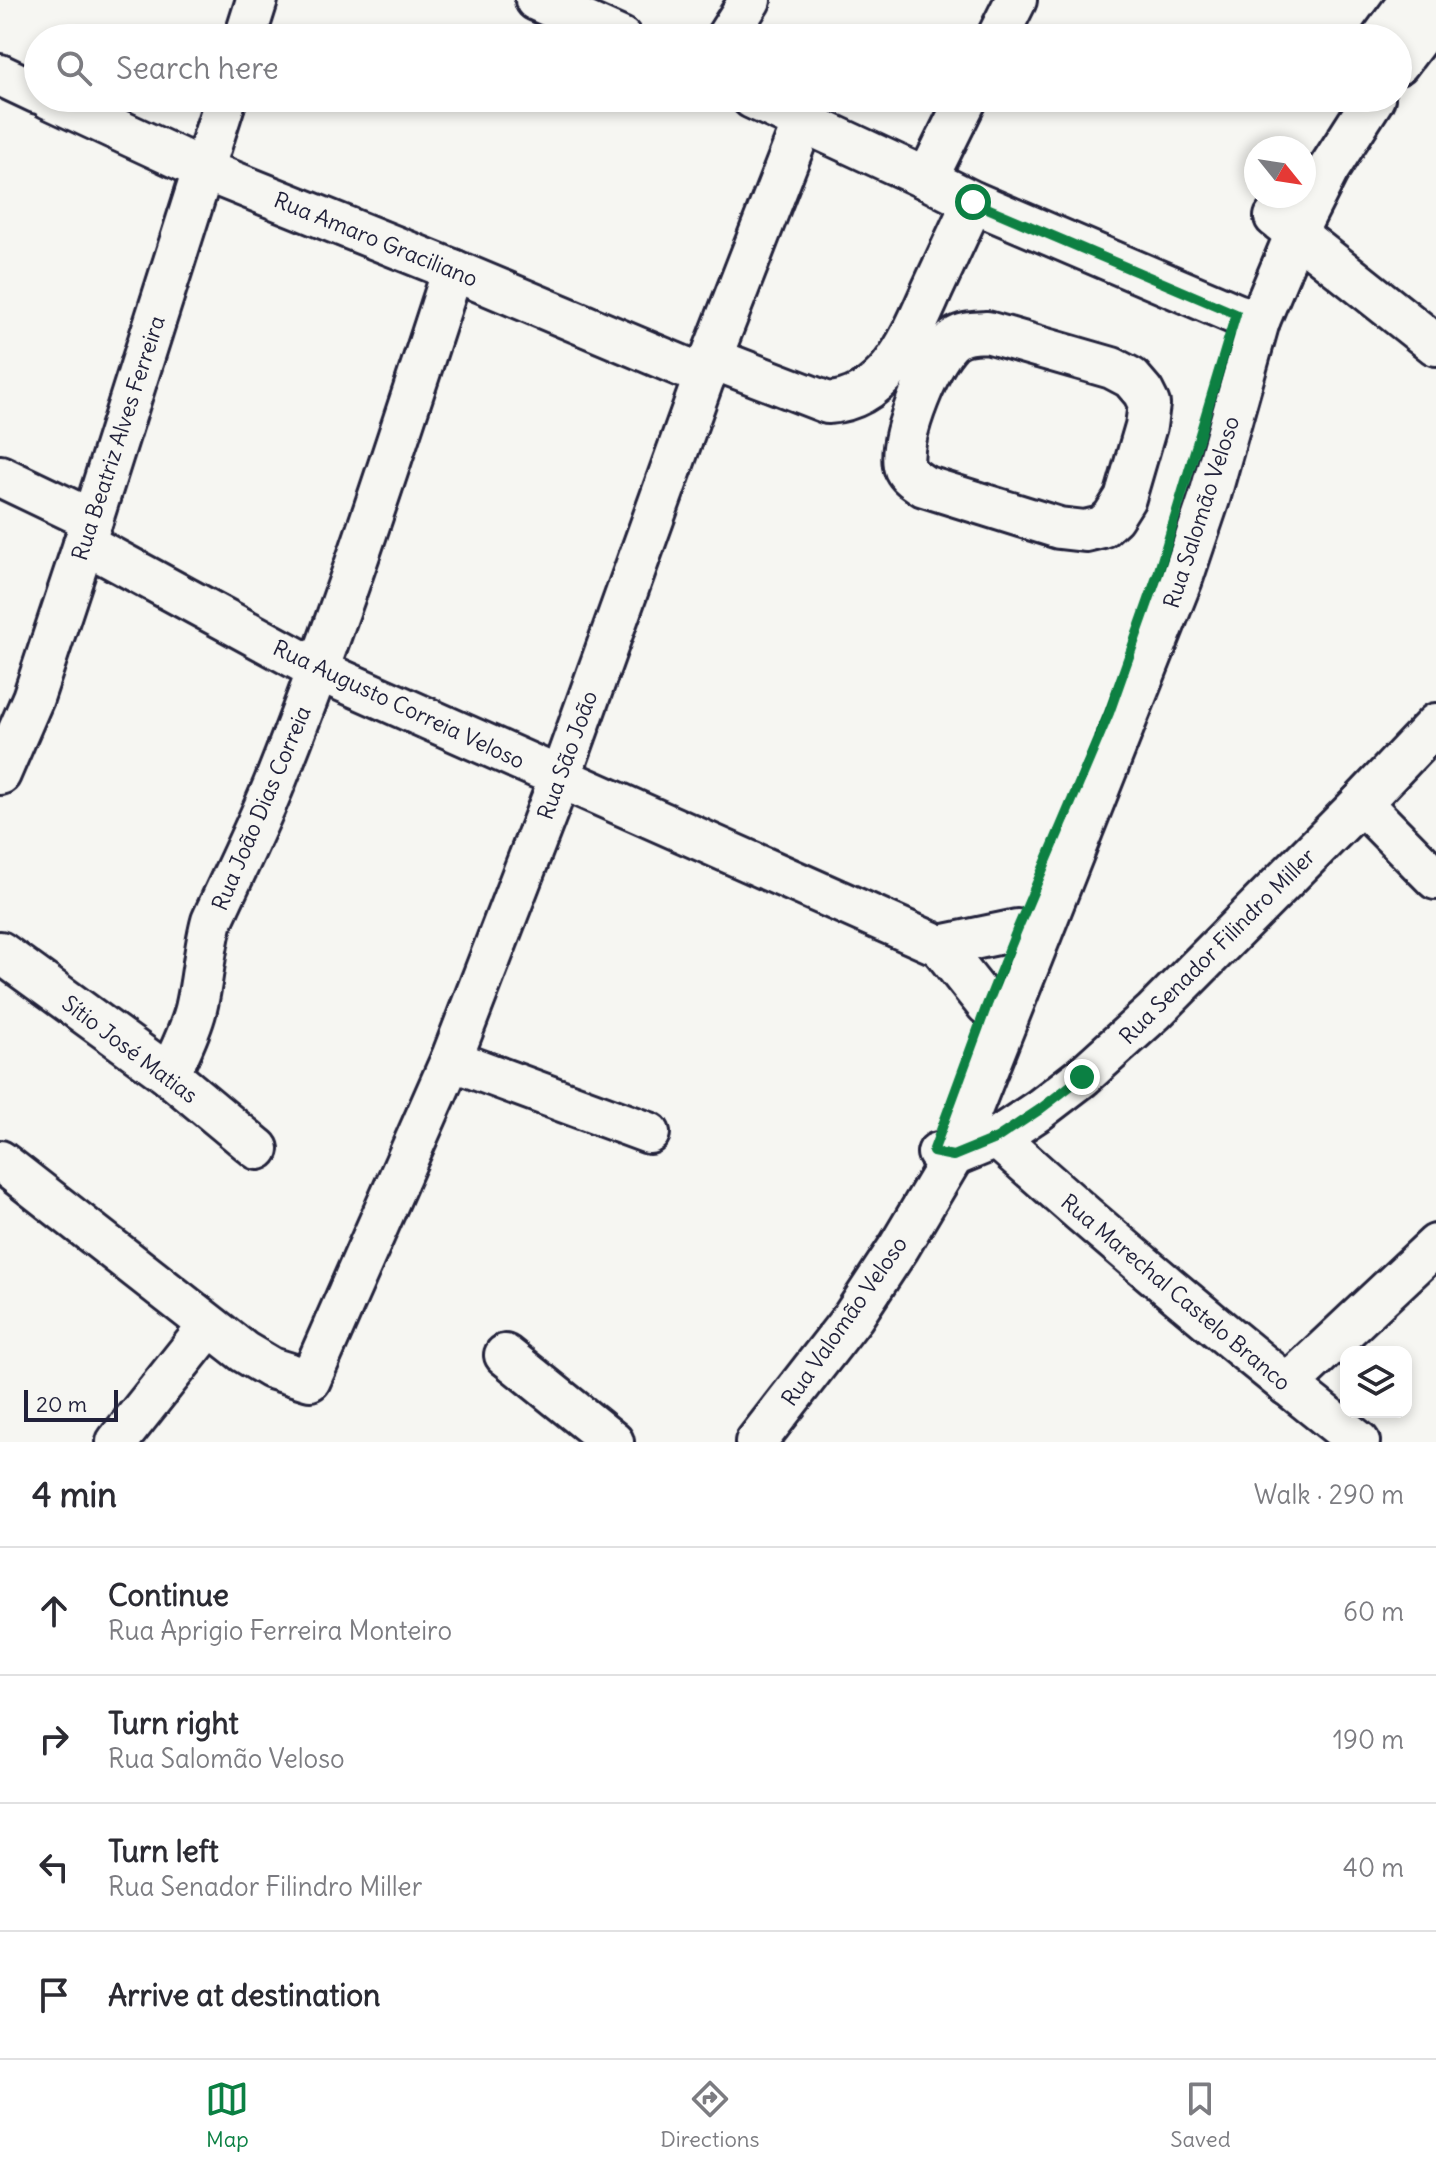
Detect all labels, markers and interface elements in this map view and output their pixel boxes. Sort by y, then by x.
search box [24,24,1412,112]
icon: search [52,46,96,90]
text: Search here [116,49,279,87]
north arrow [1244,136,1316,208]
route start [955,184,991,220]
street label: Rua Amaro Graciliano [270,185,482,293]
street label: Rua Beatriz Alves Ferreira [65,312,171,564]
street label: Rua Salomão Veloso [1157,412,1245,612]
street label: Rua Augusto Correia Veloso [269,633,529,775]
street label: Rua São João [531,687,603,823]
street label: Rua João Dias Correia [205,701,317,915]
street label: Rua Senador Filindro Miller [1113,842,1321,1050]
street label: Sítio José Matias [57,989,203,1109]
route end [1064,1059,1100,1095]
street label: Rua Marechal Castelo Branco [1055,1188,1297,1396]
street label: Rua Valomão Veloso [775,1231,913,1411]
map controls [1340,1346,1412,1418]
button: layers [1340,1346,1412,1418]
scale bar [24,1386,118,1422]
text: 20 m [36,1390,87,1418]
text: 4 min [32,1473,117,1516]
text: Walk · 290 m [1254,1478,1404,1511]
text: Continue [108,1576,229,1614]
icon: ahead [32,1589,76,1633]
text: 60 m [1343,1595,1404,1628]
text: Rua Aprigio Ferreira Monteiro [108,1614,452,1647]
text: Turn right [108,1704,239,1742]
icon: right [32,1717,76,1761]
text: 190 m [1333,1723,1404,1756]
text: Rua Salomão Veloso [108,1742,345,1775]
text: Turn left [108,1832,219,1870]
icon: left [32,1845,76,1889]
text: 40 m [1343,1851,1404,1884]
text: Rua Senador Filindro Miller [108,1870,422,1903]
icon: arrive [32,1973,76,2017]
text: Arrive at destination [108,1976,380,2014]
tab: Map [205,2077,249,2153]
tab: Directions [660,2077,760,2153]
tab: Saved [1170,2077,1231,2153]

